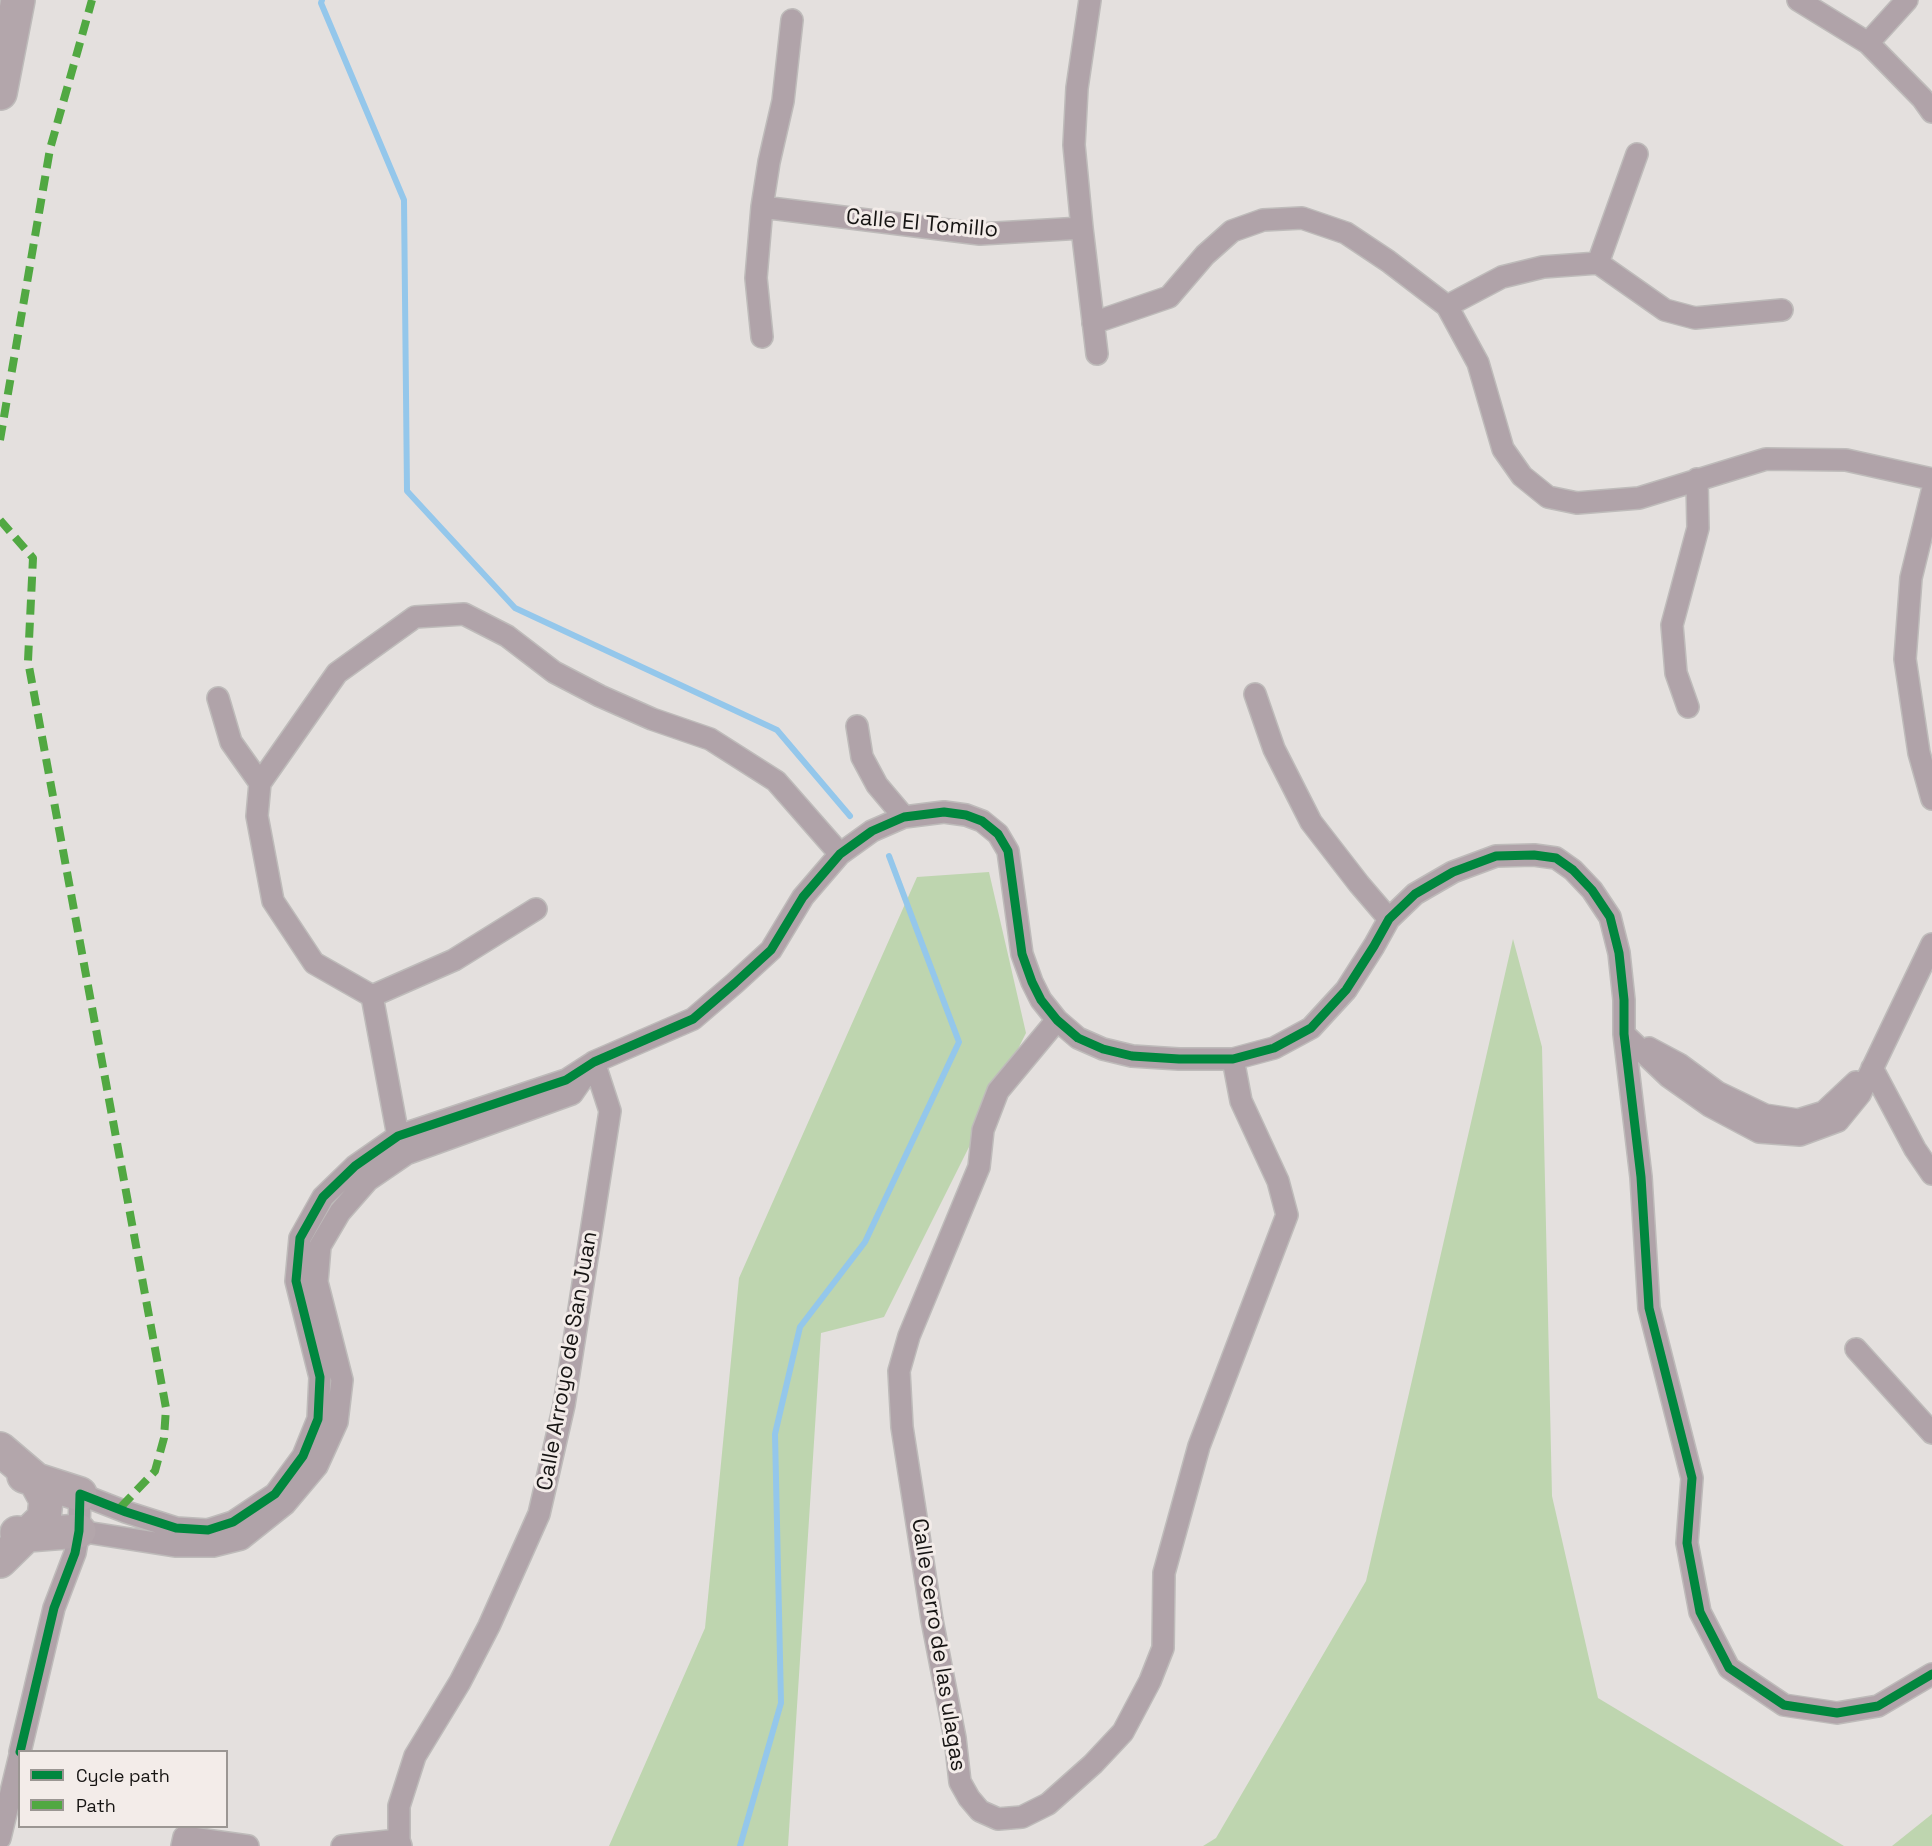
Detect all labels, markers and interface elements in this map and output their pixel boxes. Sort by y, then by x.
street label: Calle El Tomillo [845,204,999,244]
street label: Calle Arroyo de San Juan [532,1229,604,1493]
street label: Calle cerro de las ulagas [905,1517,971,1773]
legend [18,1750,228,1828]
text: Cycle path [76,1764,170,1787]
text: Path [76,1794,116,1817]

